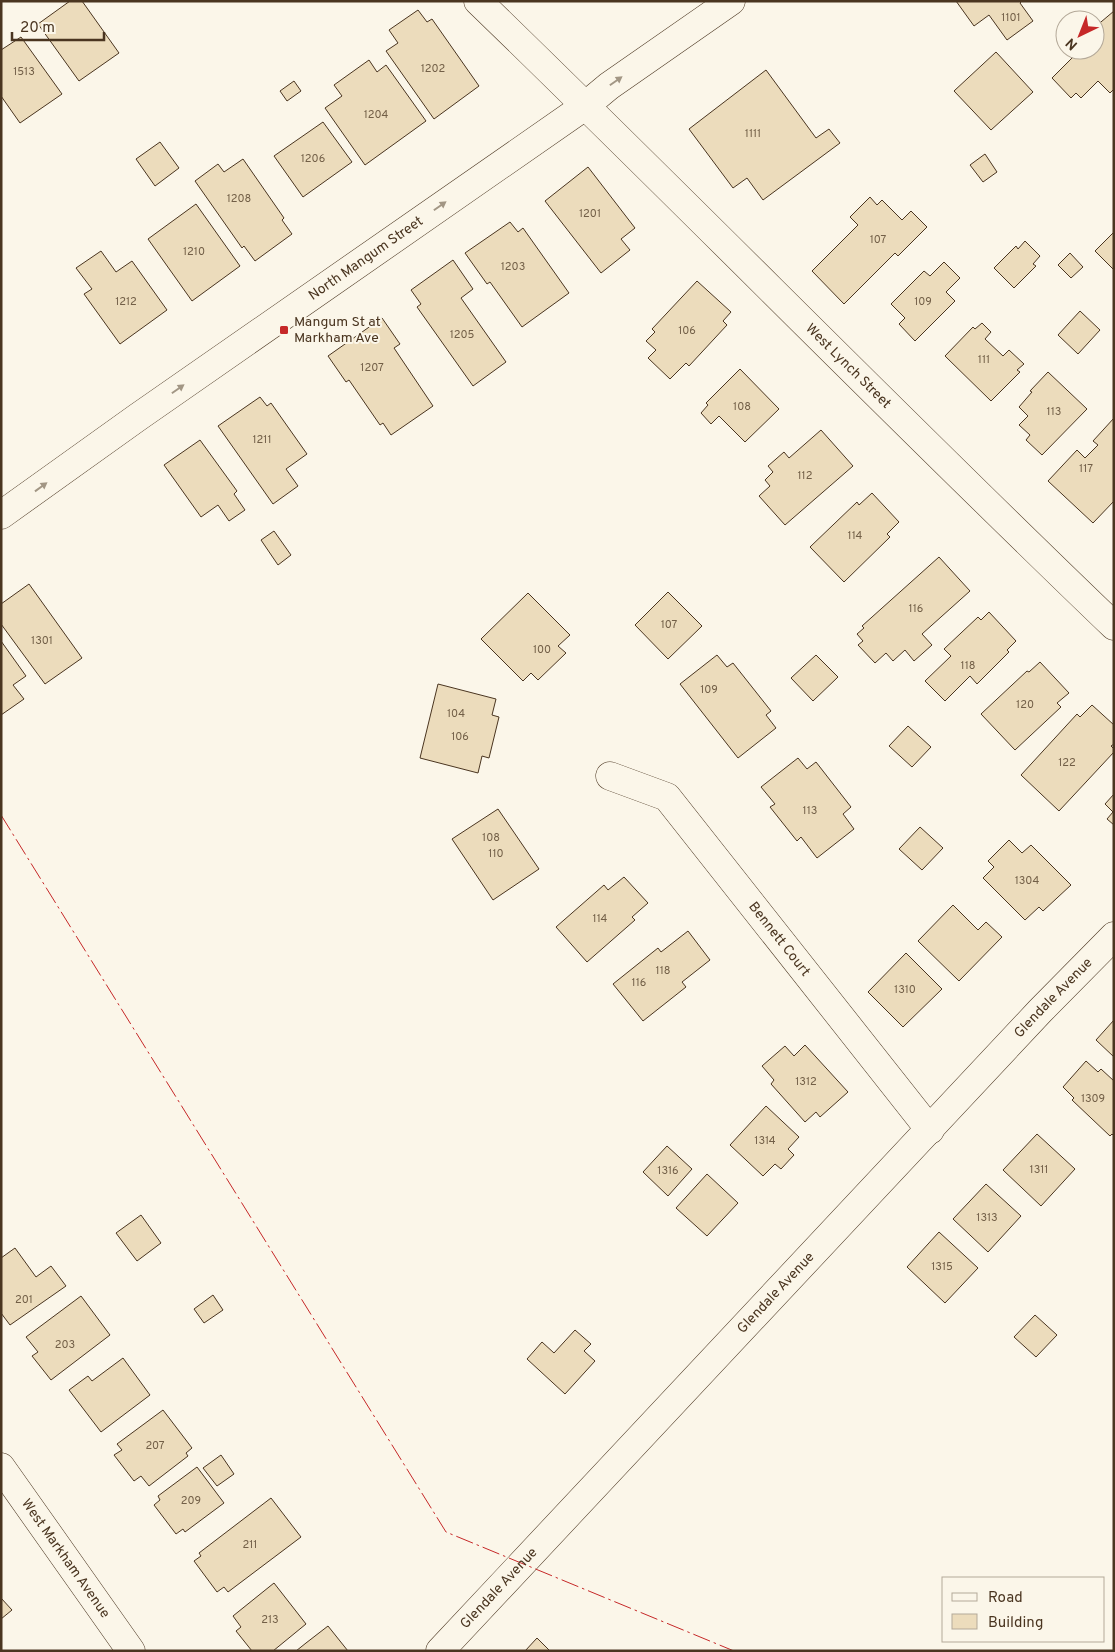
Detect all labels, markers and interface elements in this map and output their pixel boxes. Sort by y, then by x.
scale bar [12,10,105,42]
north arrow [1055,10,1105,60]
house number: 1101 [1001,11,1021,25]
text: 20 m [20,19,55,38]
text: N [1063,34,1082,53]
house number: 1202 [421,62,445,76]
house number: 1513 [13,65,35,79]
one-way arrow [609,76,622,86]
house number: 1204 [364,108,389,122]
house number: 1111 [745,127,761,141]
house number: 1206 [301,152,325,166]
house number: 1208 [227,192,251,206]
one-way arrow [433,201,447,211]
house number: 1201 [579,207,601,221]
street label: North Mangum Street [305,213,426,304]
house number: 107 [870,233,887,247]
house number: 1210 [183,245,205,259]
house number: 1203 [501,260,525,274]
house number: 1212 [115,295,137,309]
house number: 109 [914,295,932,309]
place label: Mangum St at Markham Ave [294,314,381,347]
street label: West Lynch Street [802,320,895,412]
marker: Mangum St at Markham Ave [278,324,290,336]
house number: 106 [678,324,696,338]
house number: 1205 [450,328,475,342]
house number: 111 [978,353,990,367]
house number: 1207 [360,361,384,375]
one-way arrow [171,384,185,394]
house number: 108 [733,400,751,414]
house number: 113 [1047,405,1061,419]
house number: 1211 [252,433,272,447]
house number: 117 [1079,462,1093,476]
house number: 112 [798,469,812,483]
one-way arrow [34,482,48,492]
house number: 114 [848,529,863,543]
house number: 116 [909,602,923,616]
house number: 107 [661,618,678,632]
house number: 1301 [31,634,53,648]
house number: 100 [533,643,551,657]
house number: 118 [961,659,975,673]
house number: 109 [700,683,718,697]
house number: 120 [1016,698,1034,712]
house number: 104 [447,707,465,721]
house number: 106 [451,730,469,744]
house number: 122 [1058,756,1076,770]
house number: 113 [803,804,817,818]
house number: 108 [482,831,500,845]
house number: 110 [488,847,504,861]
house number: 1304 [1015,874,1039,888]
street label: Bennett Court [745,899,814,980]
house number: 114 [593,912,608,926]
street label: Glendale Avenue [1011,954,1096,1042]
house number: 118 [656,964,670,978]
house number: 116 [632,976,646,990]
house number: 1310 [894,983,916,997]
house number: 1312 [795,1075,817,1089]
house number: 1309 [1081,1092,1105,1106]
house number: 1314 [754,1134,776,1148]
house number: 1311 [1030,1163,1048,1177]
house number: 1316 [657,1164,679,1178]
house number: 1313 [976,1211,998,1225]
street label: Glendale Avenue [734,1249,818,1337]
house number: 1315 [931,1260,953,1274]
house number: 201 [15,1293,33,1307]
house number: 203 [55,1338,75,1352]
house number: 207 [145,1439,165,1453]
house number: 209 [181,1494,201,1508]
street label: West Markham Avenue [18,1496,114,1621]
house number: 211 [243,1538,257,1552]
street label: Glendale Avenue [457,1544,541,1632]
legend [942,1577,1105,1642]
text: Road [988,1589,1023,1608]
house number: 213 [261,1613,279,1627]
text: Building [988,1614,1043,1633]

